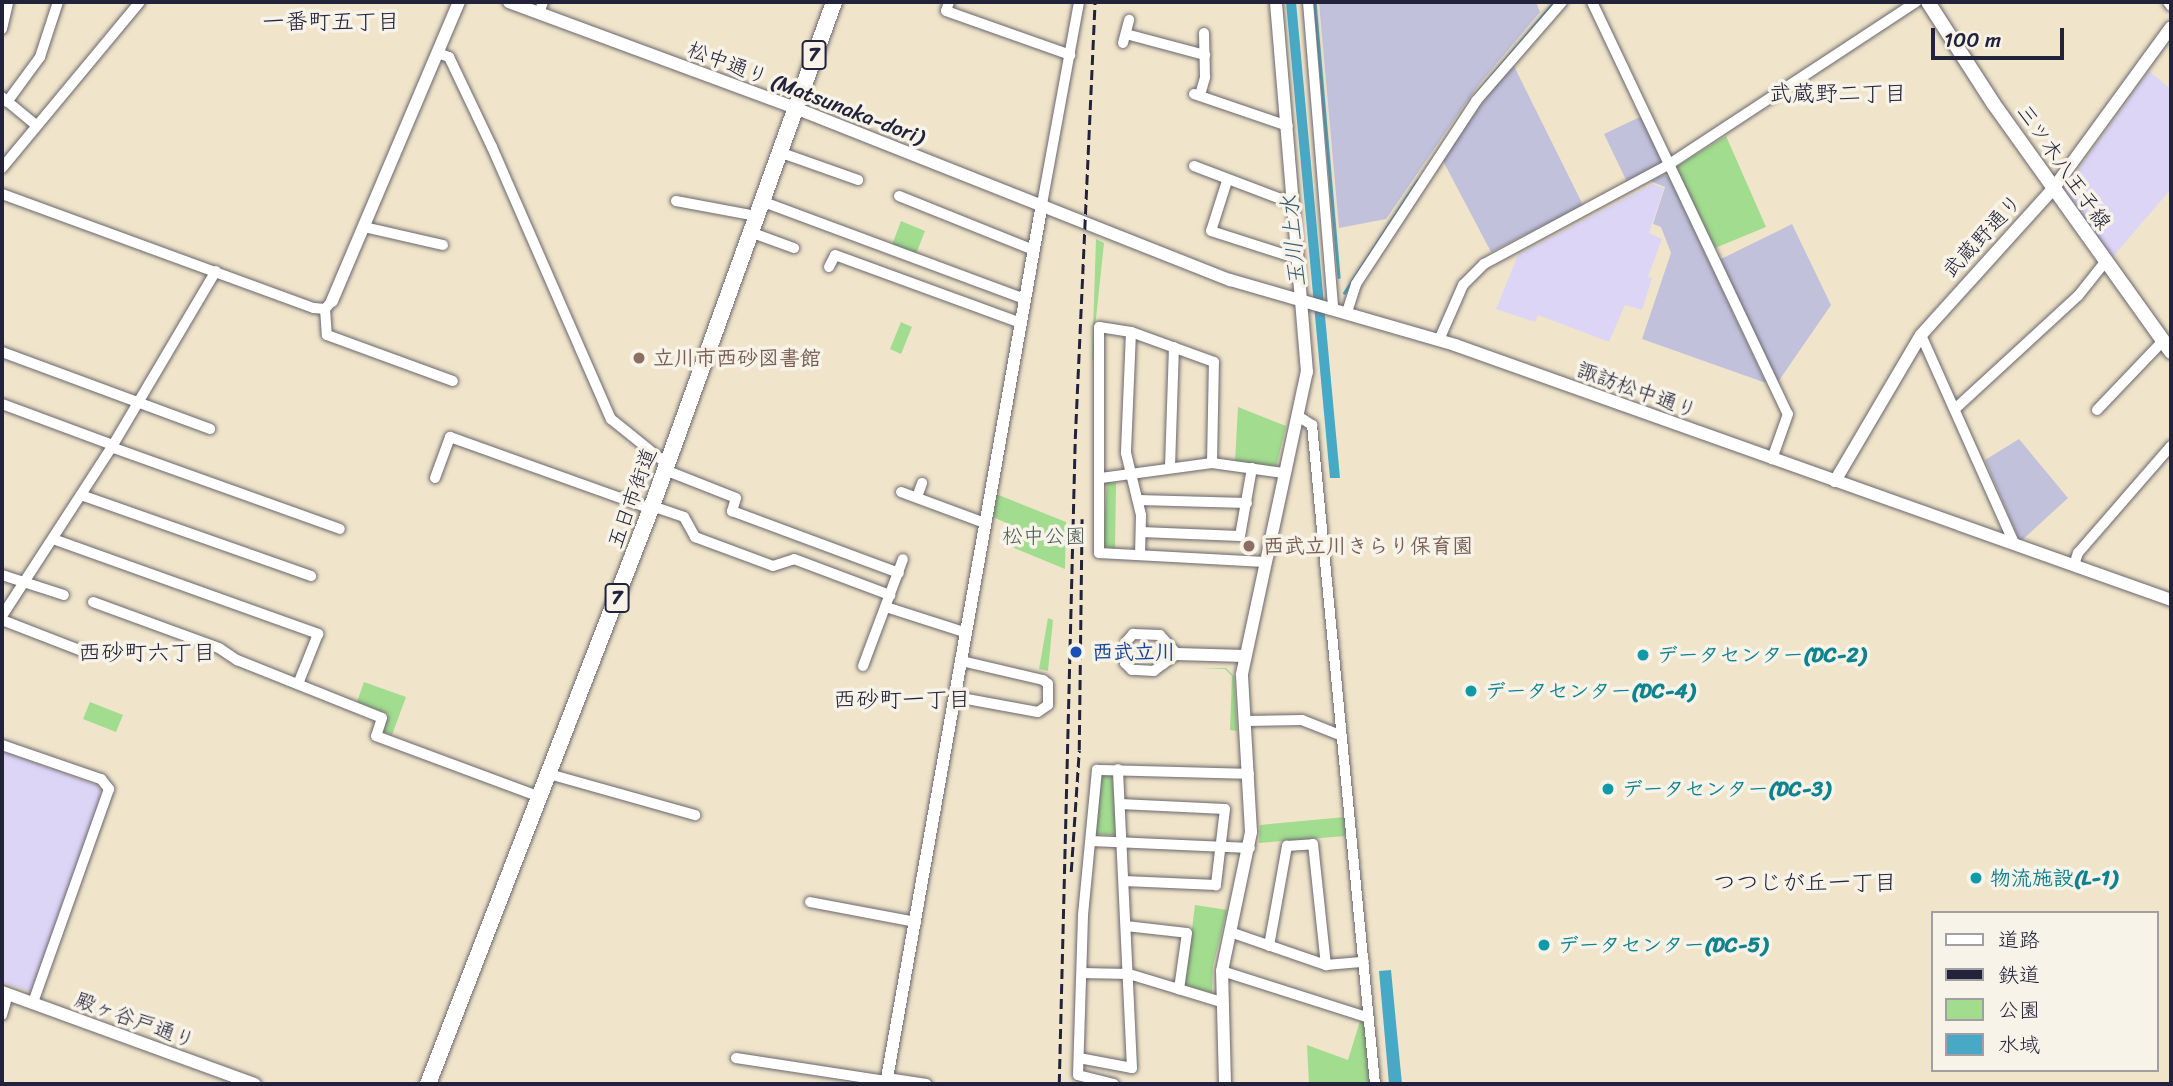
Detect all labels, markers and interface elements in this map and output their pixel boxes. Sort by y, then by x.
district label: 一番町五丁目 [262,8,400,36]
scale bar [1935,14,2068,58]
text: 100 m [1944,21,2001,59]
street label: 松中通り (Matsunaka-dori) [684,36,928,150]
road number: 7 [800,40,828,70]
district label: 武蔵野二丁目 [1769,80,1907,108]
street label: 三ツ木八王子線 [2012,100,2116,234]
street label: 武蔵野通り [1937,189,2027,283]
water label: 玉川上水 [1276,194,1312,288]
place label: 立川市西砂図書館 [653,345,821,371]
marker: 立川市西砂図書館 [631,350,647,366]
street label: 諏訪松中通り [1573,357,1701,423]
street label: 五日市街道 [602,444,662,552]
park label: 松中公園 [1002,523,1086,549]
place label: 西武立川きらり保育園 [1263,533,1473,559]
marker: 西武立川きらり保育園 [1241,538,1257,554]
road number: 7 [603,582,631,614]
district label: 西砂町六丁目 [78,639,216,667]
place label: 西武立川 [1092,639,1176,665]
marker: 西武立川 [1066,642,1086,662]
place label: データセンター(DC-2) [1657,642,1866,668]
marker: データセンター(DC-2) [1635,647,1651,663]
place label: データセンター(DC-4) [1485,678,1695,704]
marker: データセンター(DC-4) [1463,683,1479,699]
district label: 西砂町一丁目 [833,686,971,714]
place label: データセンター(DC-3) [1622,776,1830,802]
marker: データセンター(DC-3) [1600,781,1616,797]
place label: 物流施設(L-1) [1990,865,2117,891]
district label: つつじが丘一丁目 [1713,869,1897,897]
marker: 物流施設(L-1) [1968,870,1984,886]
legend [1932,911,2159,1072]
text: 道路 [1998,921,2040,959]
place label: データセンター(DC-5) [1558,932,1768,958]
marker: データセンター(DC-5) [1536,937,1552,953]
text: 鉄道 [1998,956,2040,994]
street label: 殿ヶ谷戸通り [71,987,199,1053]
text: 公園 [1998,991,2040,1029]
text: 水域 [1998,1026,2040,1064]

